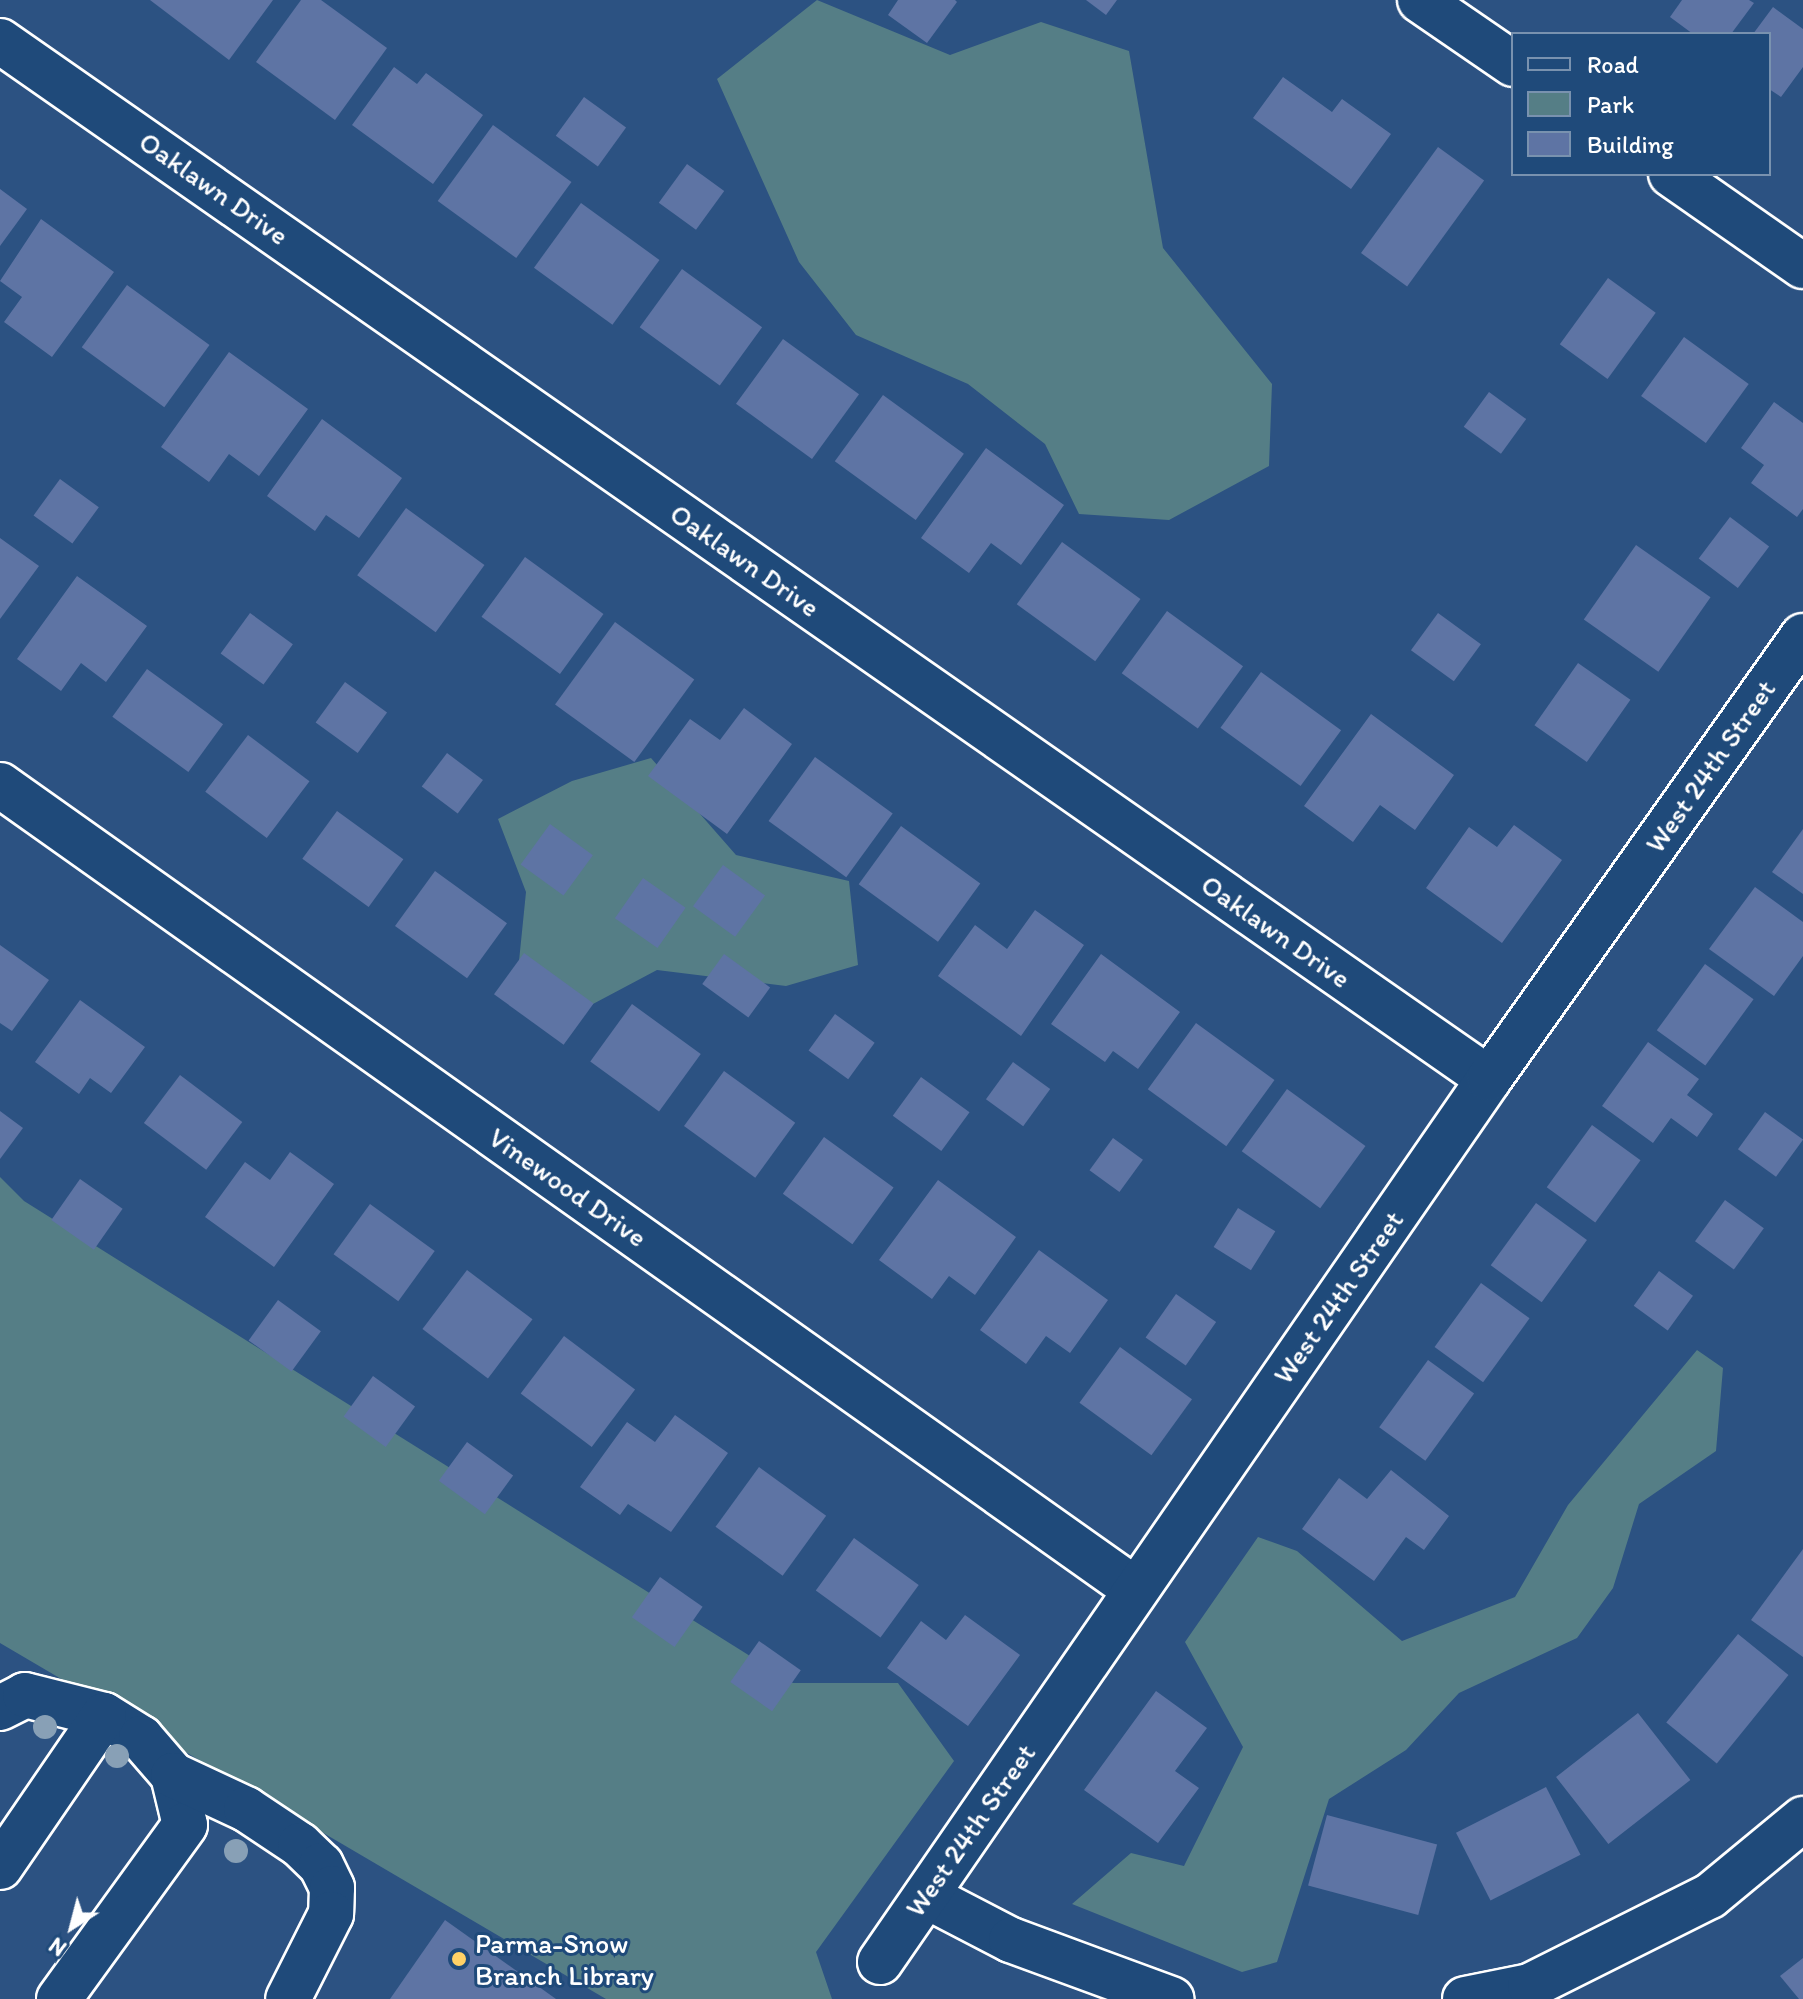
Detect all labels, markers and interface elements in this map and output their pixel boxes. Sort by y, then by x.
legend [1511,32,1771,176]
text: Road [1587,50,1639,79]
text: Park [1587,90,1634,119]
street label: Oaklawn Drive [133,124,295,252]
text: Building [1587,130,1674,159]
street label: Oaklawn Drive [664,496,826,624]
street label: West 24th Street [1638,674,1782,858]
street label: Oaklawn Drive [1195,867,1357,995]
street label: Vinewood Drive [483,1120,653,1254]
street label: West 24th Street [1266,1205,1410,1389]
street label: West 24th Street [898,1738,1042,1922]
north arrow [32,1887,112,1967]
place label: Parma-Snow Branch Library [475,1926,653,1992]
text: N [44,1932,72,1962]
marker: Parma-Snow Branch Library [450,1950,468,1968]

